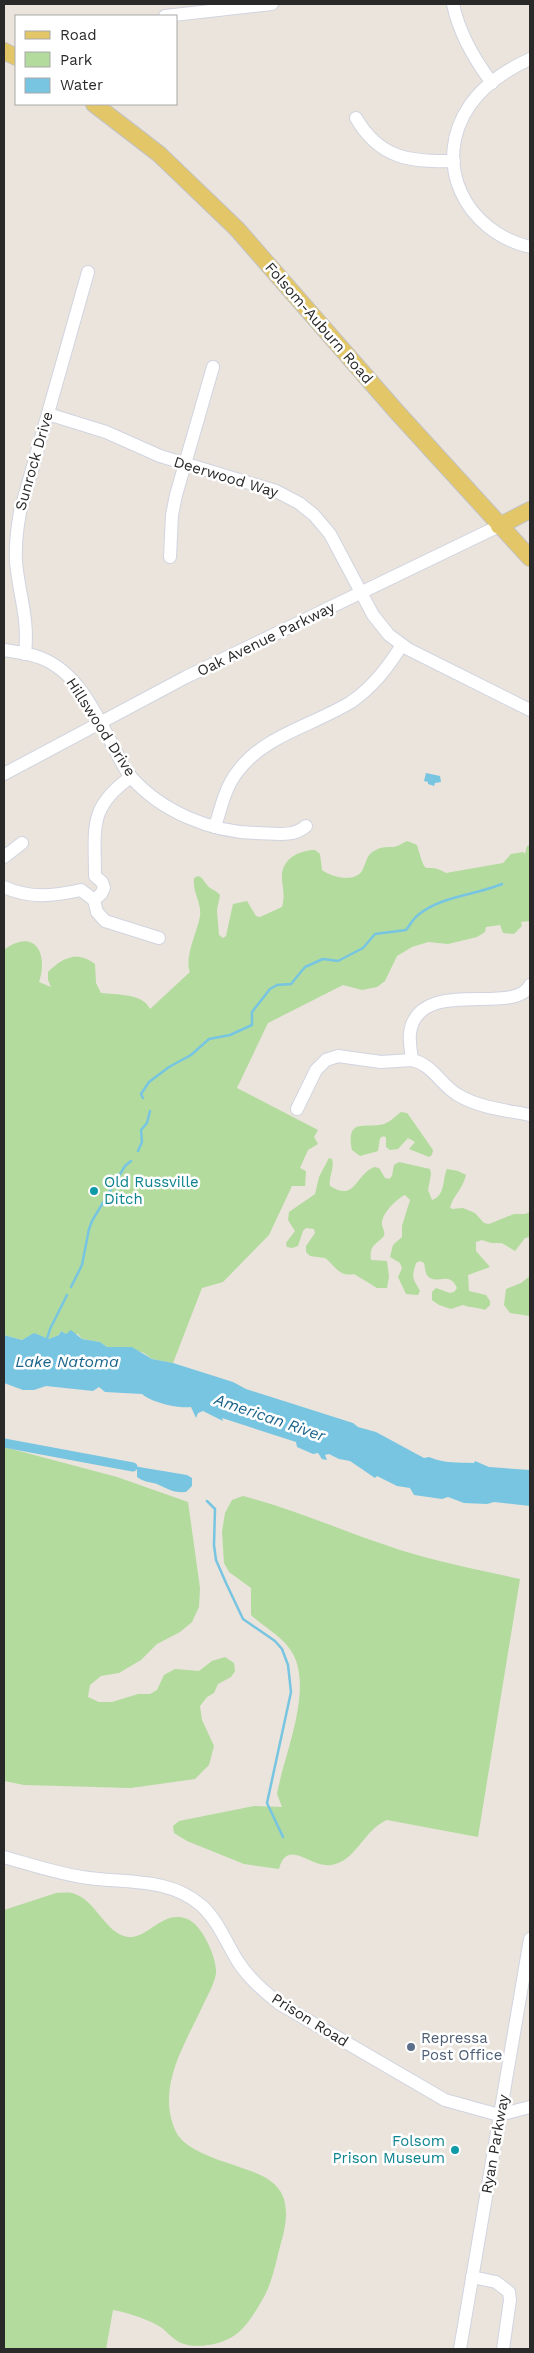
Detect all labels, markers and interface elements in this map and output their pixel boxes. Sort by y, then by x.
legend [15,15,178,105]
text: Road [60,26,97,44]
text: Park [60,51,93,69]
text: Water [60,76,103,94]
street label: Folsom-Auburn Road [261,258,377,388]
street label: Sunrock Drive [11,410,57,512]
street label: Deerwood Way [172,453,281,502]
street label: Oak Avenue Parkway [194,598,338,680]
street label: Hillswood Drive [62,674,140,780]
place label: Old Russville Ditch [104,1173,199,1208]
marker: Old Russville Ditch [88,1185,100,1197]
water label: Lake Natoma [15,1352,119,1371]
water label: American River [211,1389,328,1446]
street label: Prison Road [268,1989,352,2051]
place label: Repressa Post Office [421,2029,502,2064]
marker: Repressa Post Office [405,2041,417,2053]
street label: Ryan Parkway [477,2093,513,2195]
place label: Folsom Prison Museum [332,2132,445,2167]
marker: Folsom Prison Museum [449,2144,461,2156]

